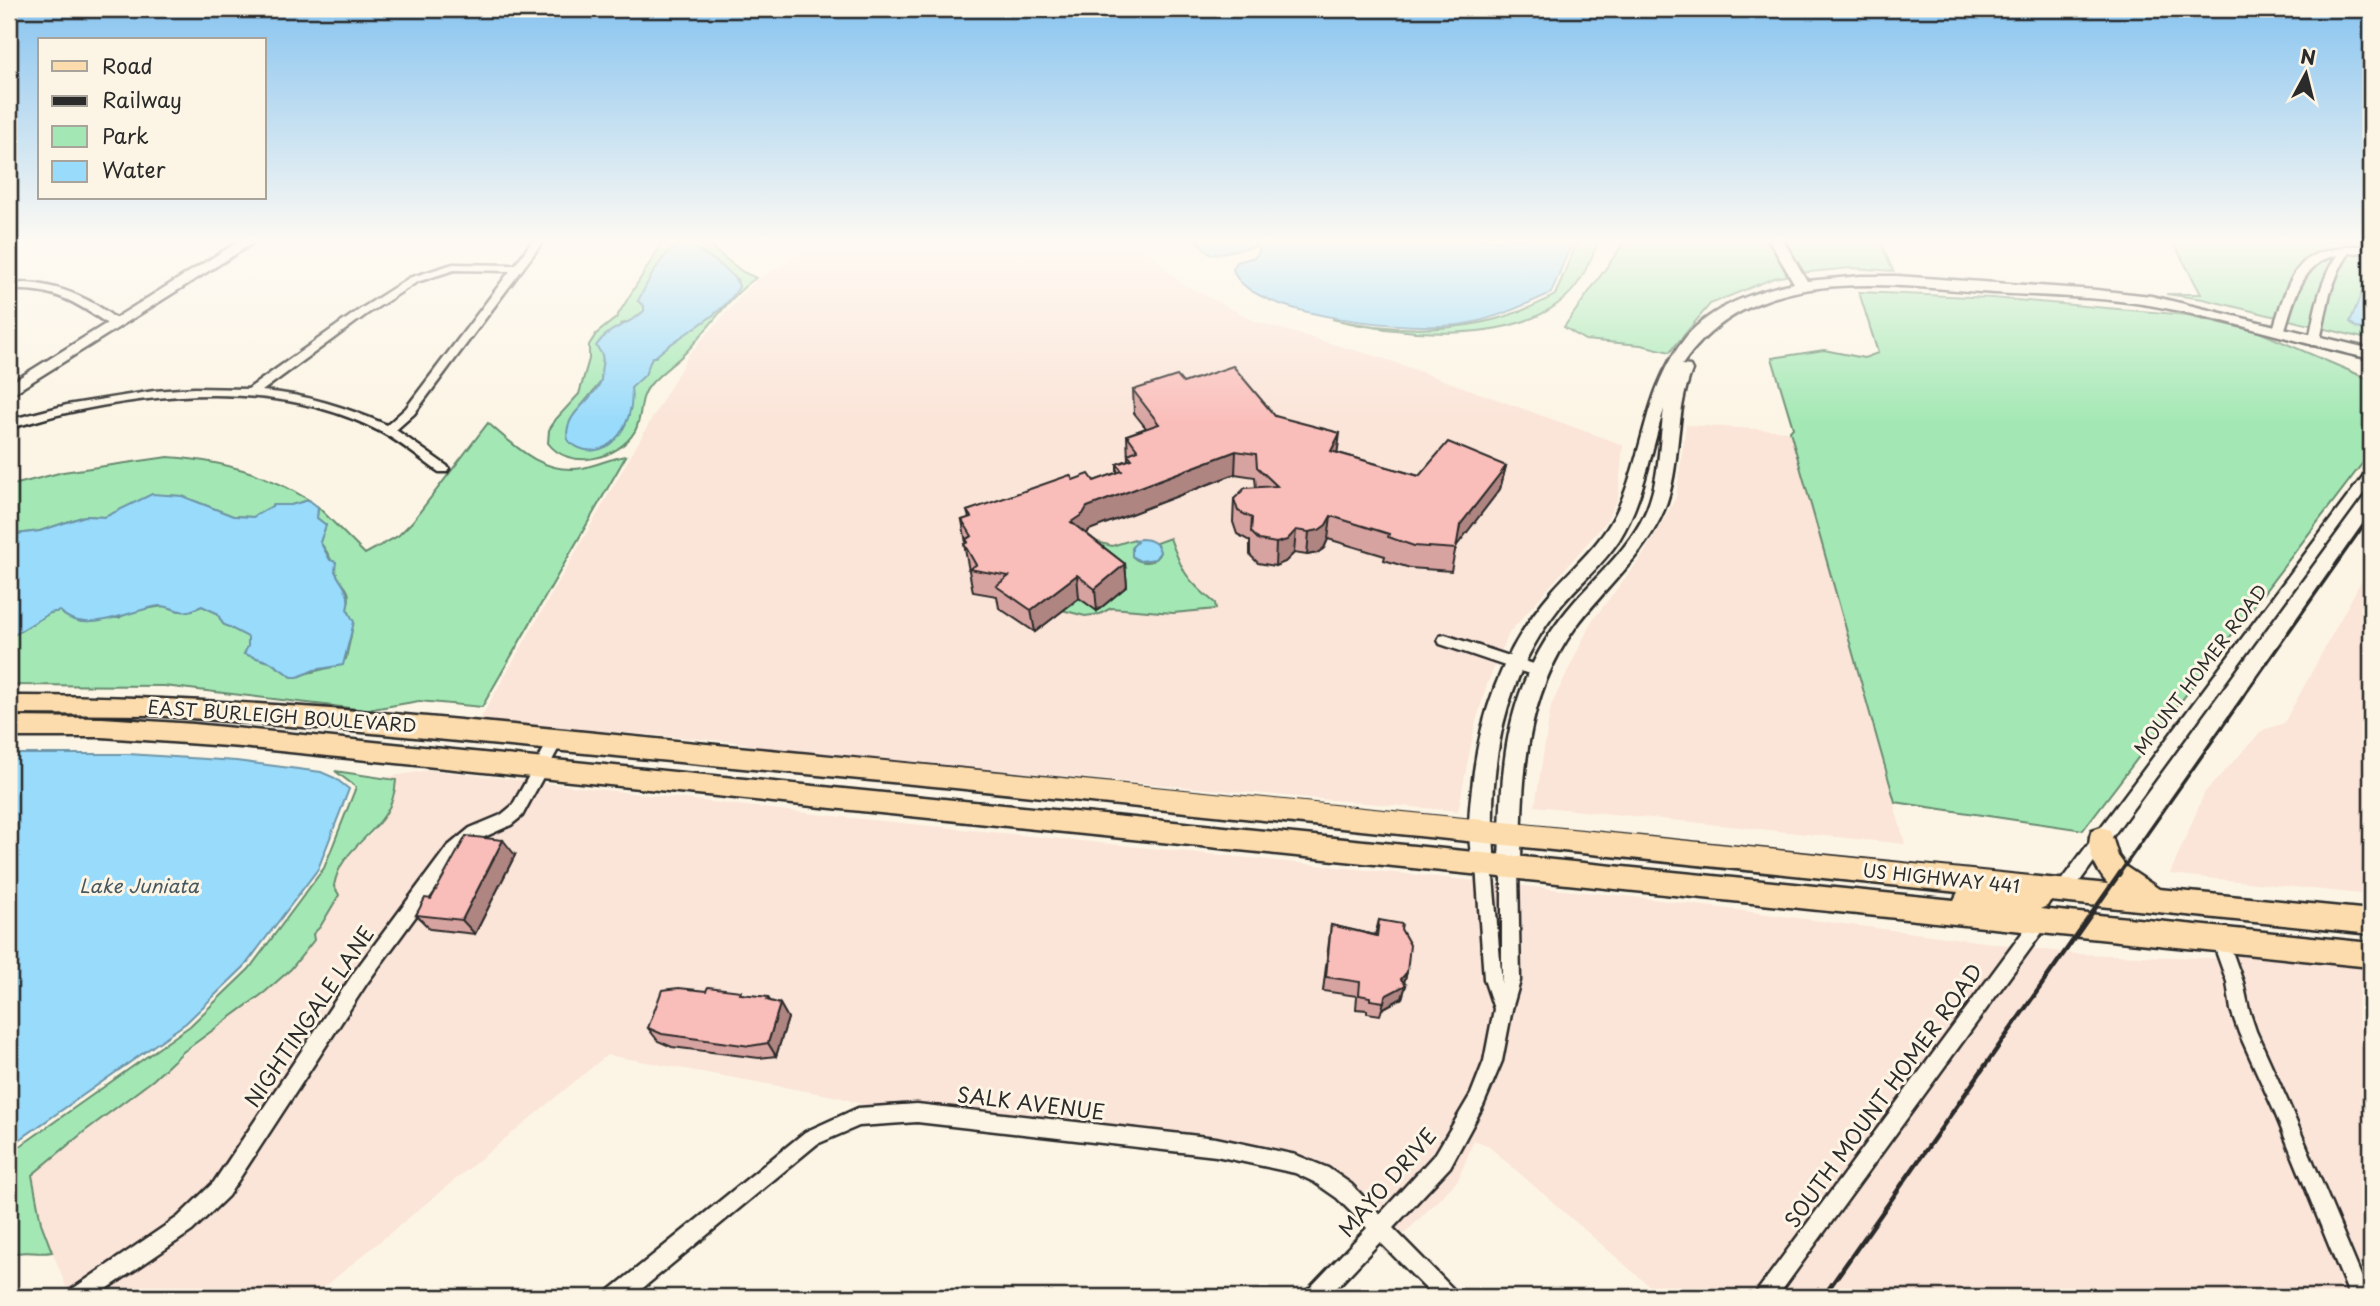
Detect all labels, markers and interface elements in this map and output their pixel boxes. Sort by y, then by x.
legend [38,38,266,200]
north arrow [2272,38,2342,108]
text: N [2299,41,2317,71]
text: Road [102,49,153,81]
text: Railway [102,83,182,115]
text: Park [102,119,149,151]
text: Water [102,153,166,185]
street label: MOUNT HOMER ROAD [2127,578,2273,760]
street label: EAST BURLEIGH BOULEVARD [147,693,417,738]
street label: US HIGHWAY 441 [1861,856,2021,899]
water label: Lake Juniata [79,871,200,899]
street label: NIGHTINGALE LANE [236,919,381,1113]
street label: SOUTH MOUNT HOMER ROAD [1775,956,1989,1234]
street label: SALK AVENUE [955,1077,1107,1127]
street label: MAYO DRIVE [1330,1120,1443,1243]

